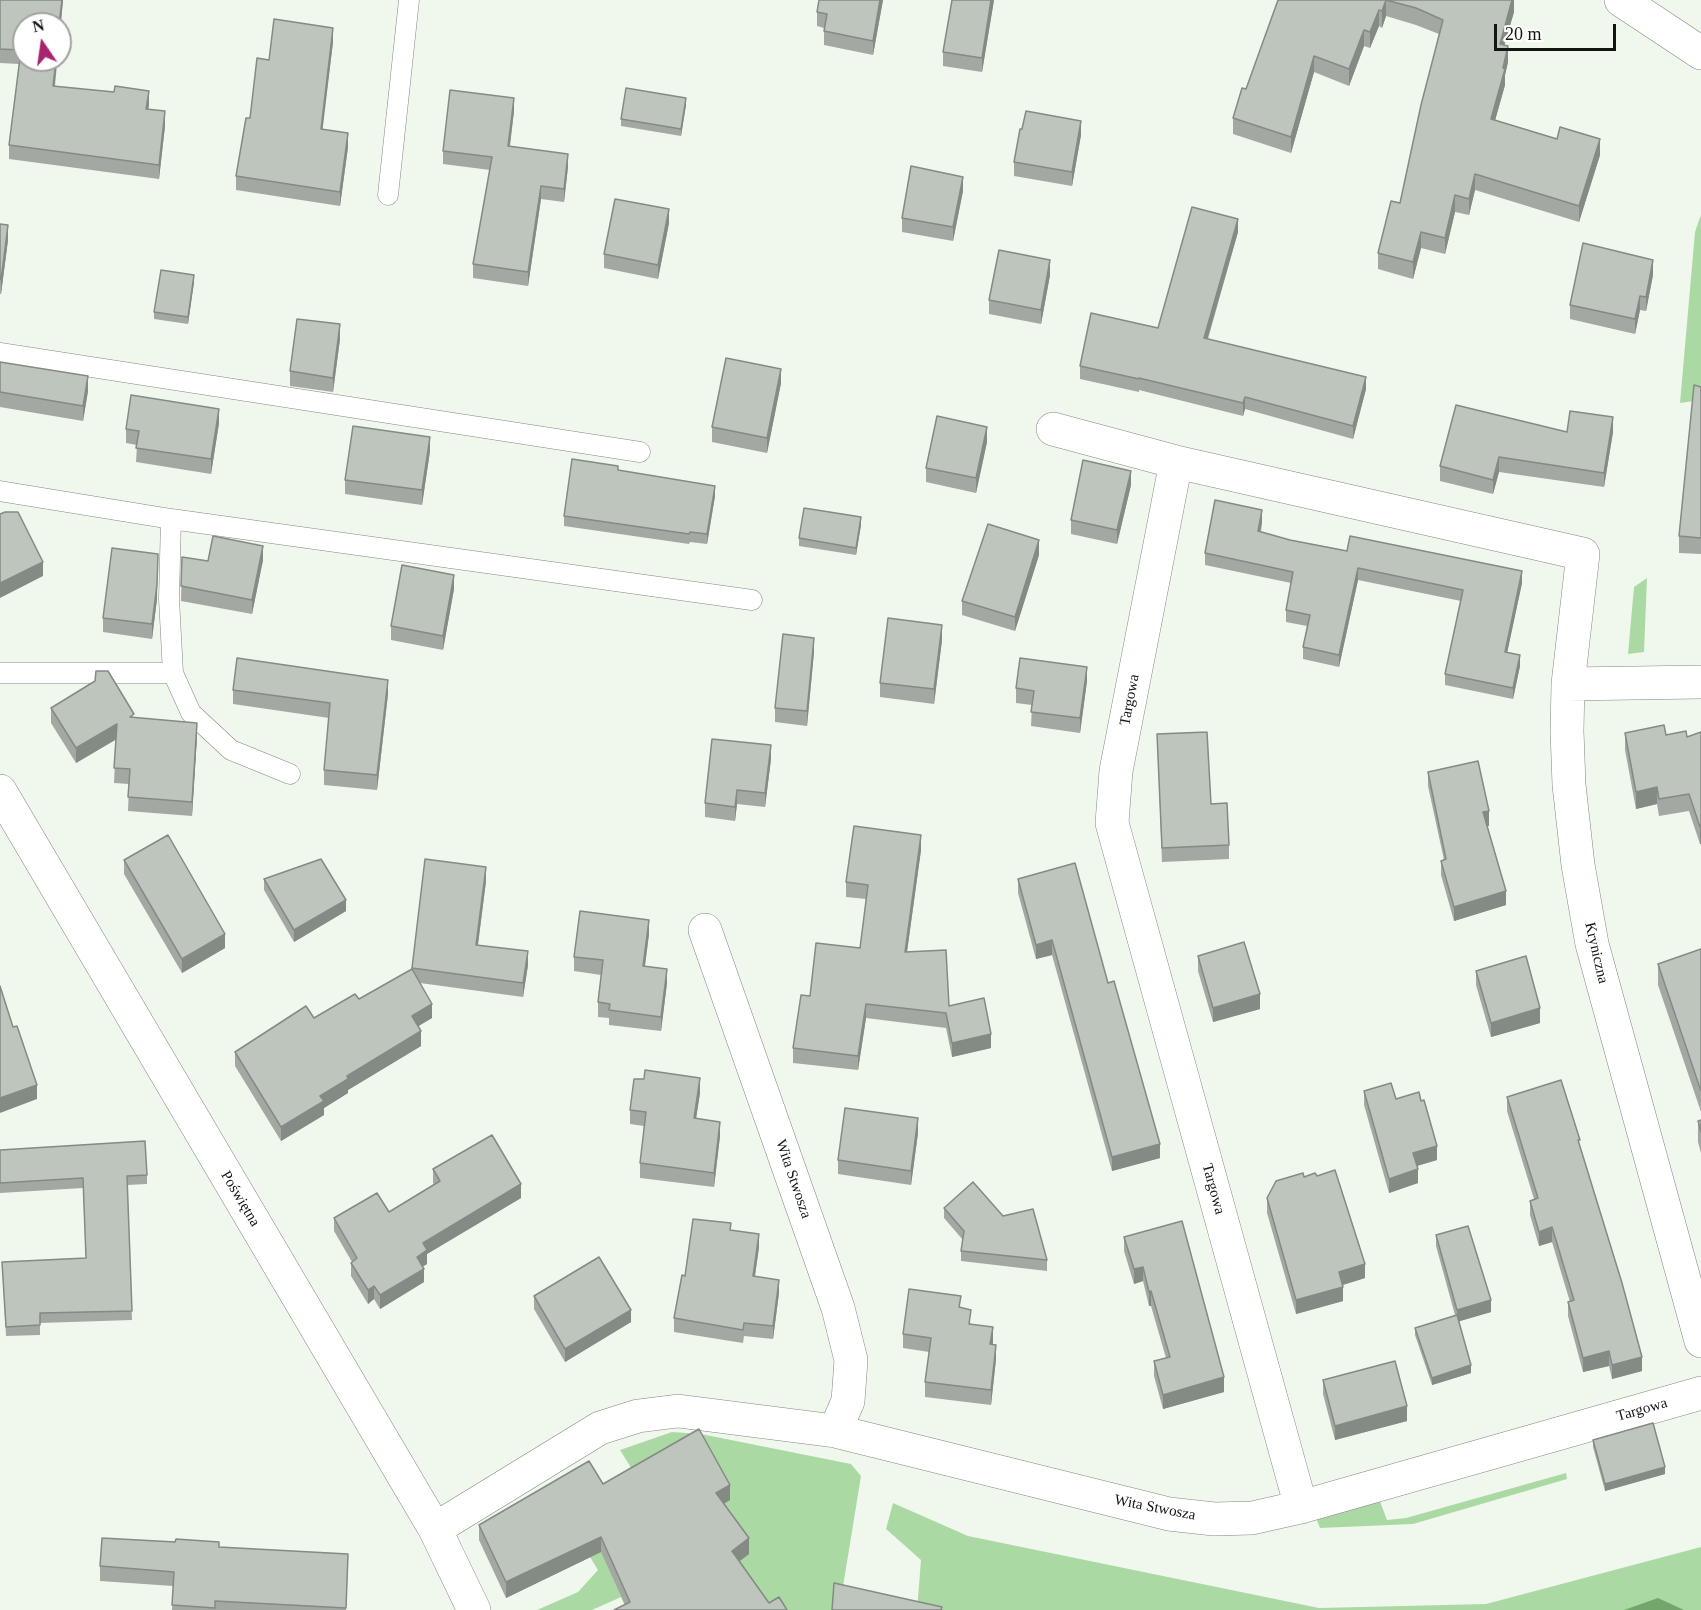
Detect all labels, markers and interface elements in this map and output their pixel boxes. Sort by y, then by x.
north arrow [12,12,72,72]
scale bar [1497,12,1618,50]
text: N [31,16,46,36]
text: 20 m [1505,24,1542,44]
street label: Targowa [1116,673,1144,727]
street label: Kryniczna [1580,921,1612,985]
street label: Wita Stwosza [771,1137,815,1221]
street label: Targowa [1198,1162,1228,1216]
street label: Poświętna [216,1168,264,1230]
street label: Targowa [1615,1394,1669,1426]
street label: Wita Stwosza [1113,1491,1197,1525]

